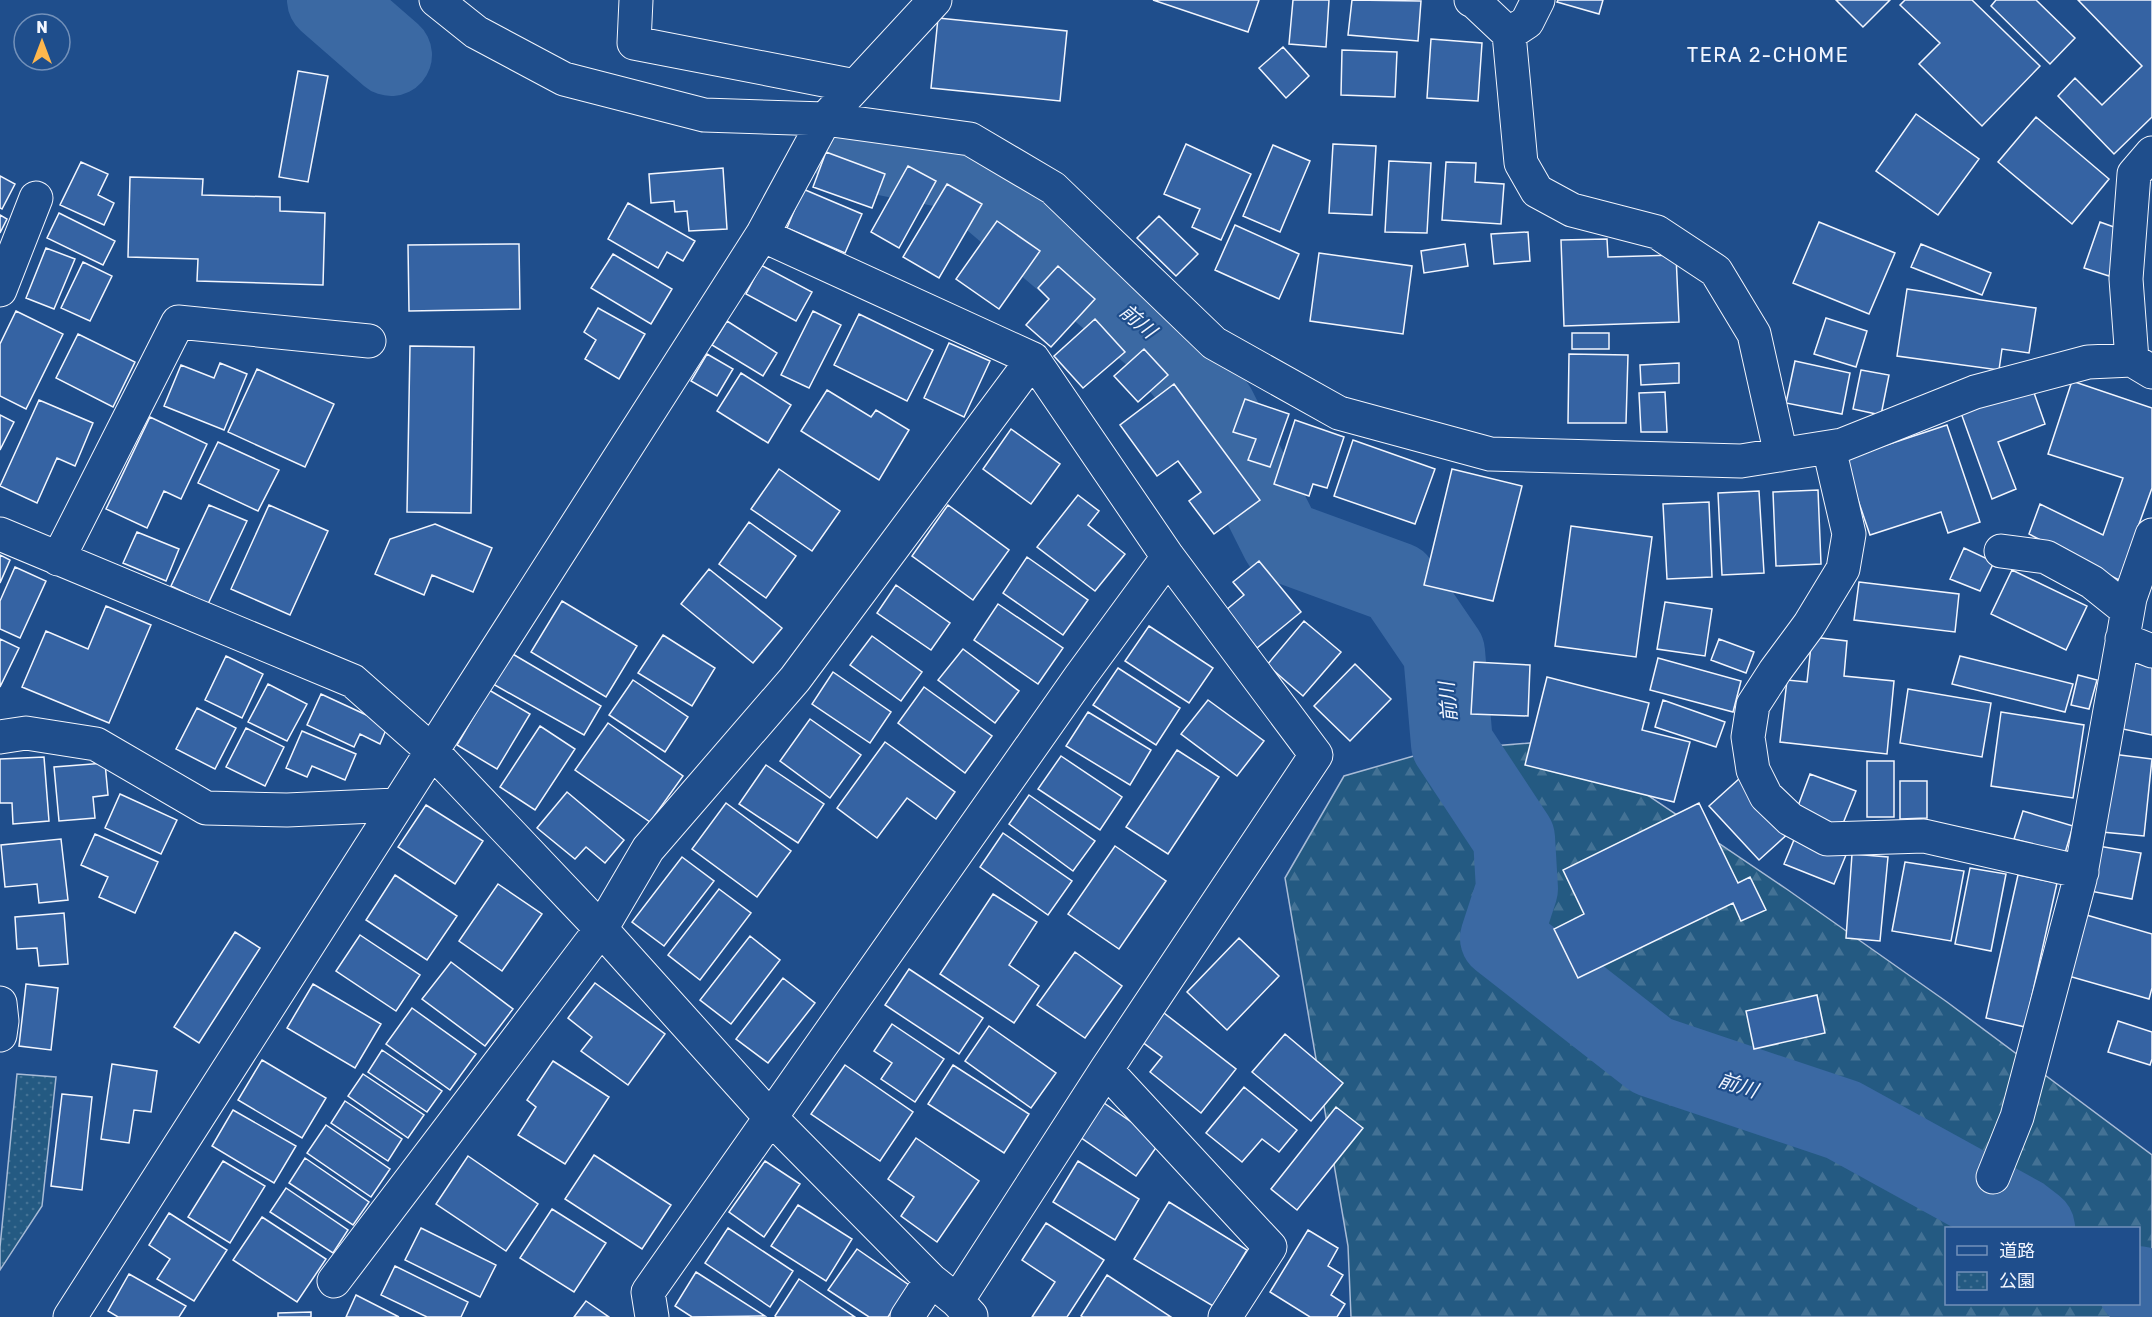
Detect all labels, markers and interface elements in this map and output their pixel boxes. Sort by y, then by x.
north arrow [12,12,72,72]
text: N [36,18,48,37]
district label: TERA 2-CHOME [1687,43,1849,67]
water label: 前川 [1115,299,1163,344]
water label: 前川 [1434,679,1462,723]
water label: 前川 [1715,1067,1763,1103]
legend [1945,1227,2140,1305]
text: 道路 [1999,1240,2035,1262]
text: 公園 [1999,1270,2035,1292]

